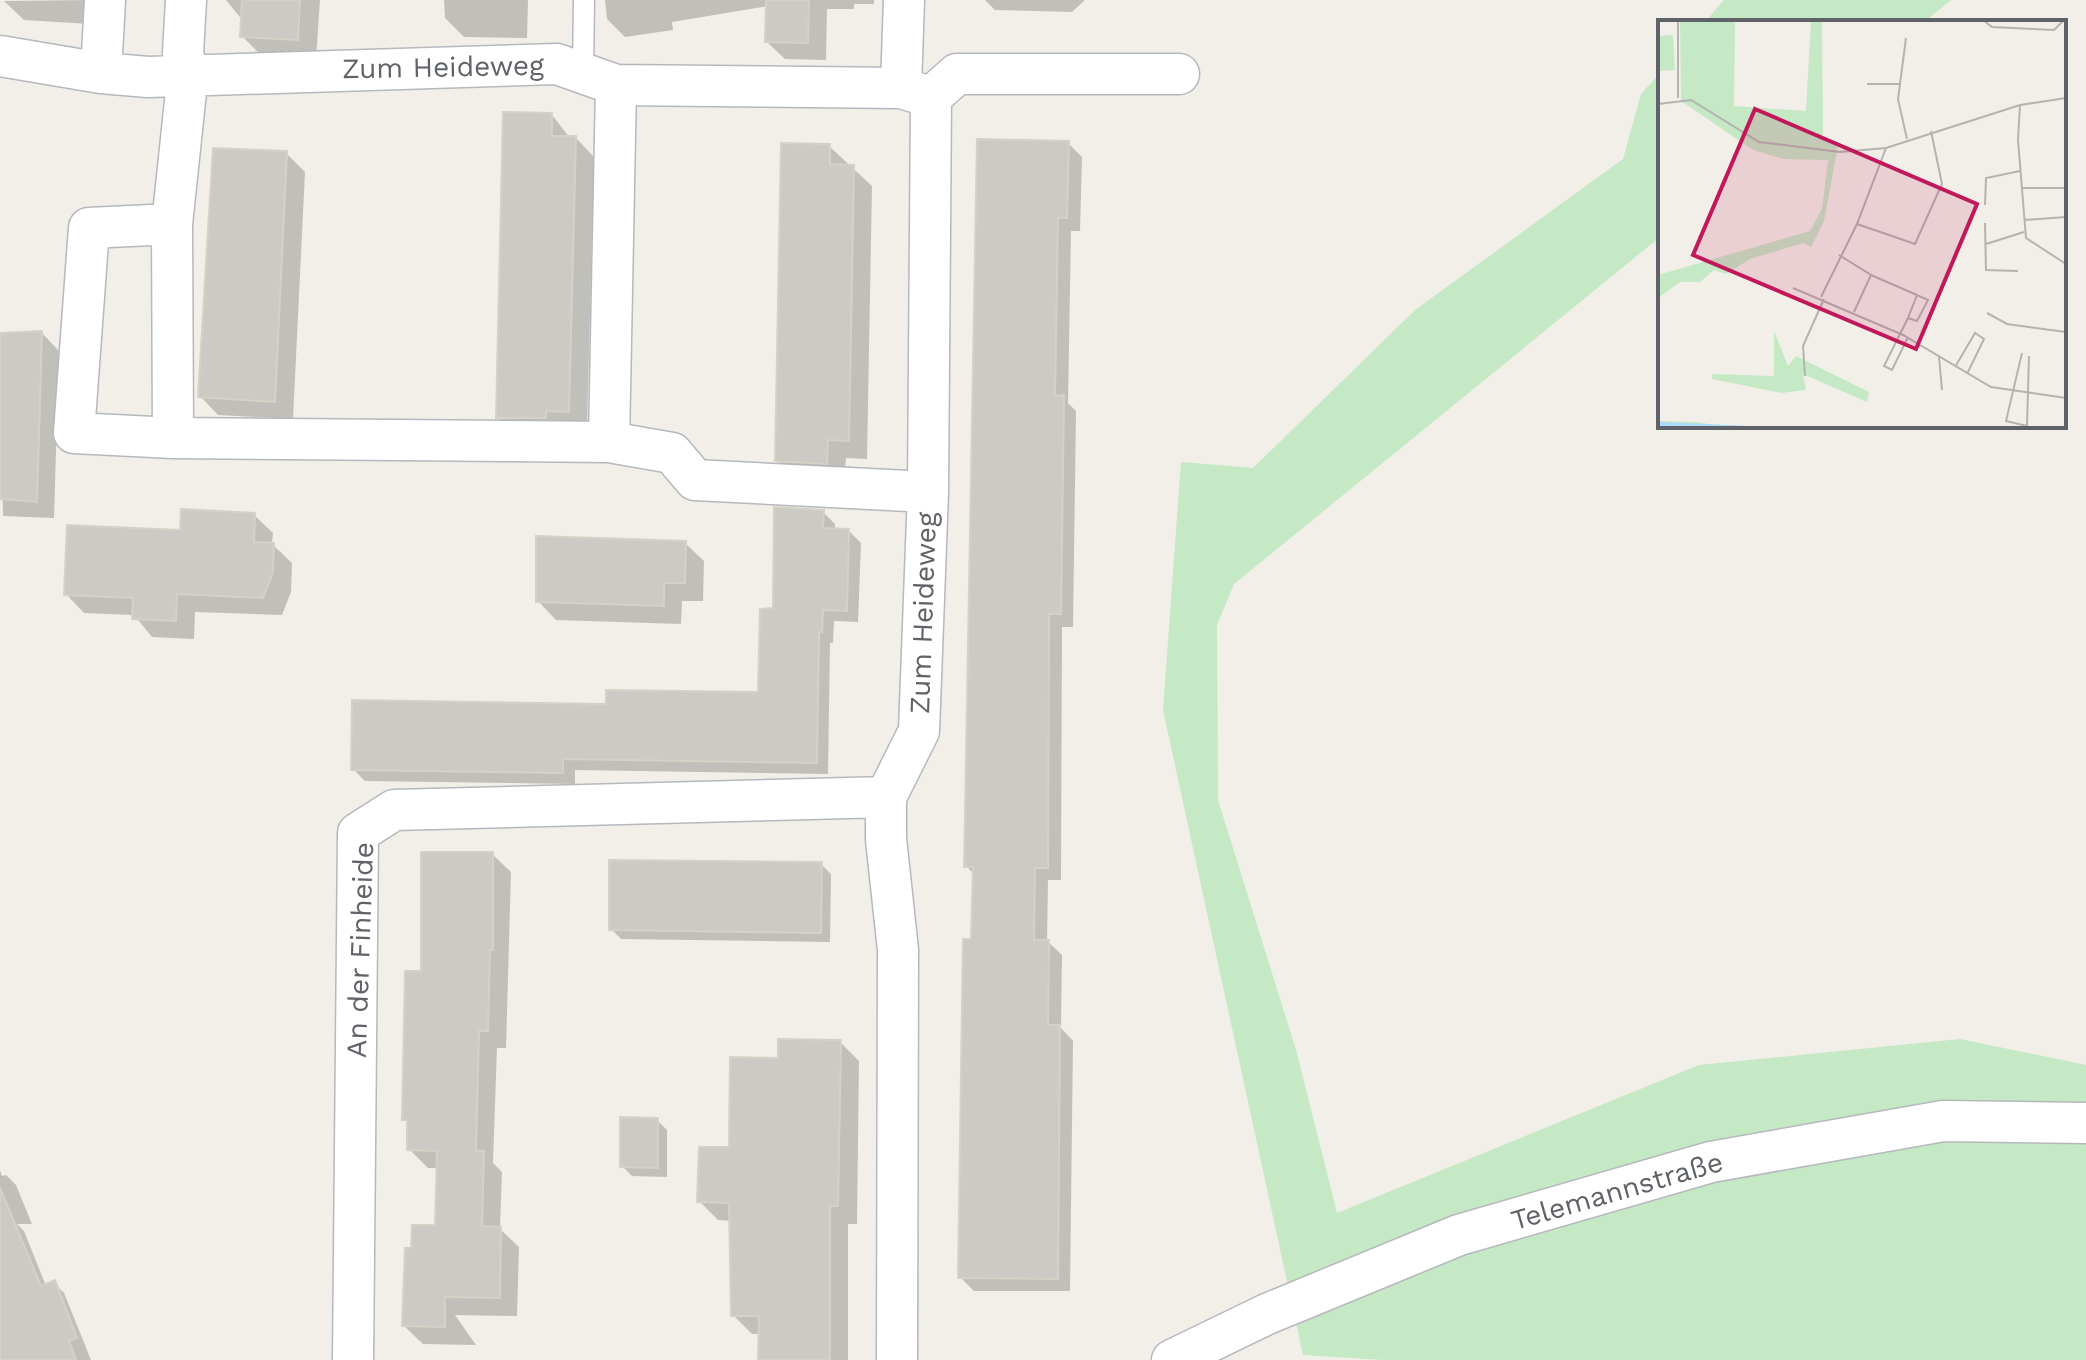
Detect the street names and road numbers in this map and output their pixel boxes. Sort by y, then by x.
street label: Zum Heideweg [342,49,544,85]
street label: Zum Heideweg [903,511,943,714]
street label: An der Finheide [340,842,380,1058]
street label: Telemannstraße [1507,1145,1727,1237]

